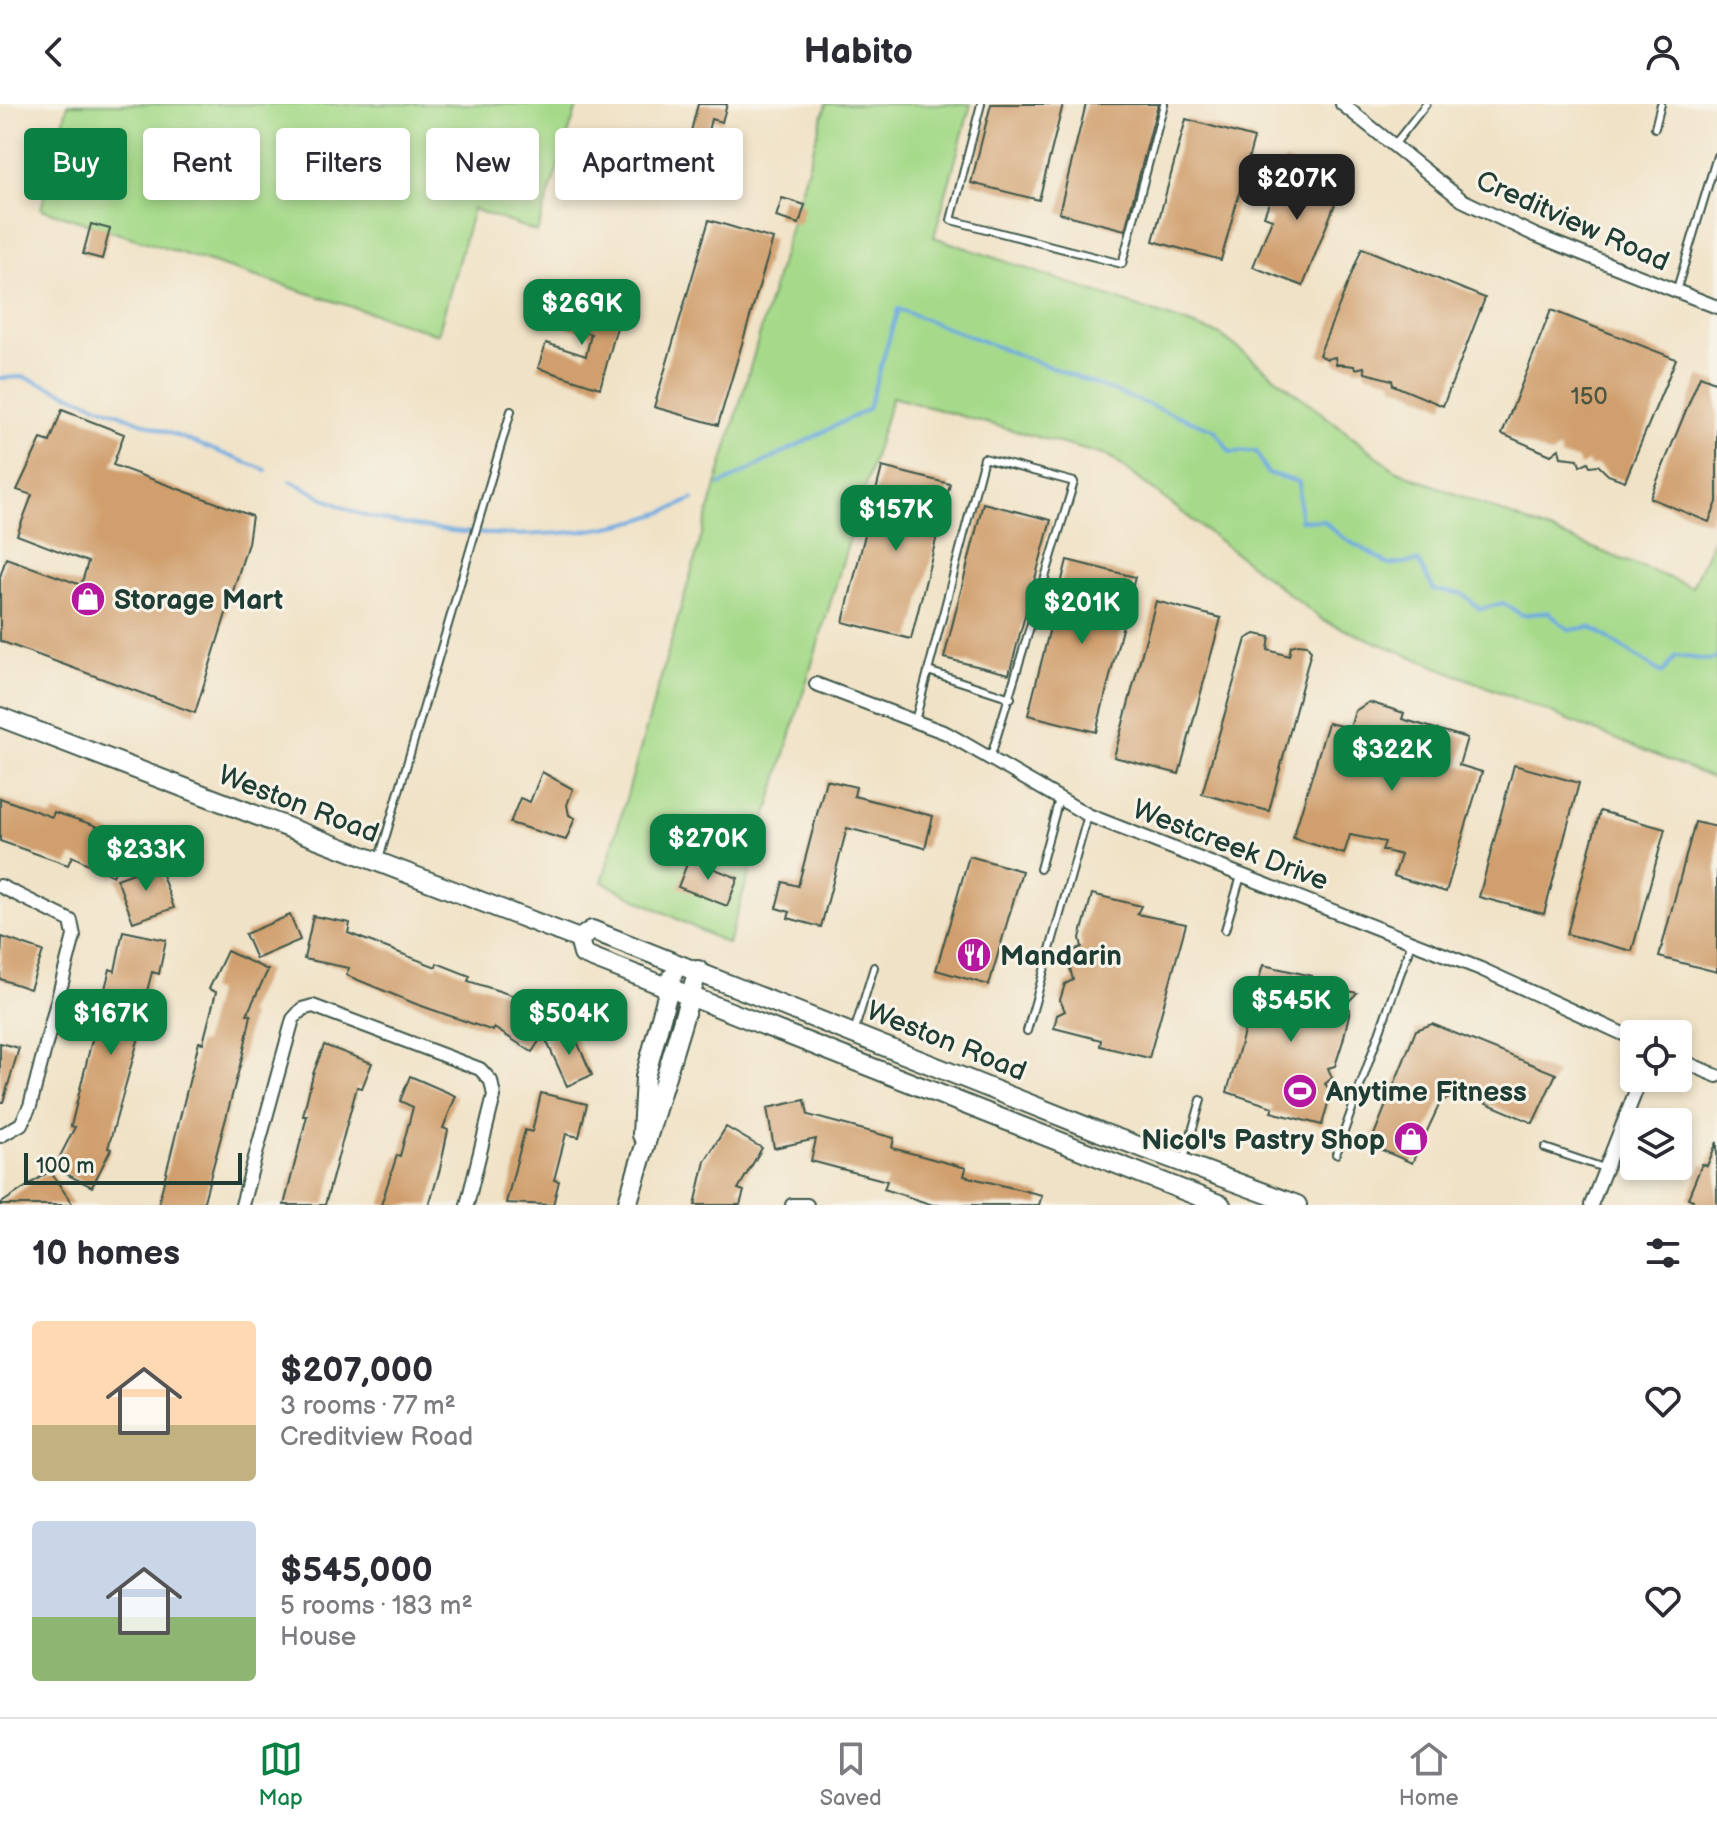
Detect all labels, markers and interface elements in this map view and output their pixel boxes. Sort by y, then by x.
icon: back [32,30,76,74]
icon: person [1641,30,1685,74]
text: Habito [804,31,913,74]
chip: Buy [24,128,127,200]
chip: Rent [143,128,260,200]
chip: Filters [276,128,410,200]
chip: New [426,128,539,200]
chip: Apartment [555,128,743,200]
pin: $207K [1241,154,1353,222]
text: $207K [1257,164,1337,195]
street label: Creditview Road [1471,164,1674,279]
pin: $269K [526,279,638,347]
text: $269K [541,289,623,320]
house number: 150 [1570,382,1608,411]
pin: $157K [840,485,952,553]
text: $157K [858,495,934,526]
pin: $201K [1026,578,1138,646]
shop icon: Storage Mart [69,580,107,618]
place label: Storage Mart [114,584,283,617]
text: $201K [1043,588,1121,619]
pin: $322K [1336,725,1448,793]
text: $322K [1351,735,1433,766]
street label: Weston Road [214,759,383,850]
street label: Westcreek Drive [1128,793,1333,898]
pin: $270K [652,814,764,882]
text: $270K [668,824,748,855]
pin: $233K [90,825,202,893]
text: $233K [106,835,186,866]
restaurant icon: Mandarin [955,936,993,974]
place label: Mandarin [1000,940,1122,973]
pin: $545K [1235,976,1347,1044]
text: $545K [1251,986,1331,1017]
pin: $167K [55,989,167,1057]
pin: $504K [513,989,625,1057]
street label: Weston Road [862,994,1031,1088]
text: $167K [73,999,149,1030]
text: $504K [528,999,610,1030]
map controls [1620,1020,1692,1180]
button: locate [1620,1020,1692,1092]
sports icon: Anytime Fitness [1281,1072,1319,1110]
place label: Anytime Fitness [1325,1076,1527,1109]
button: layers [1620,1108,1692,1180]
shop icon: Nicol's Pastry Shop [1392,1120,1430,1158]
place label: Nicol's Pastry Shop [1141,1124,1385,1157]
scale bar [24,1149,242,1185]
text: 100 m [36,1153,95,1180]
icon: filters [1641,1231,1685,1275]
text: 10 homes [32,1233,180,1274]
text: $207,000 [280,1350,433,1391]
icon: home [96,1353,192,1449]
icon: heart [1641,1379,1685,1423]
text: 3 rooms · 77 m² [280,1391,456,1422]
text: Creditview Road [280,1422,473,1453]
text: $545,000 [280,1550,433,1591]
icon: home [96,1553,192,1649]
icon: heart [1641,1579,1685,1623]
text: 5 rooms · 183 m² [280,1591,473,1622]
text: House [280,1622,356,1653]
tab: Map [259,1737,303,1812]
tab: Saved [820,1737,882,1812]
tab: Home [1399,1737,1458,1812]

